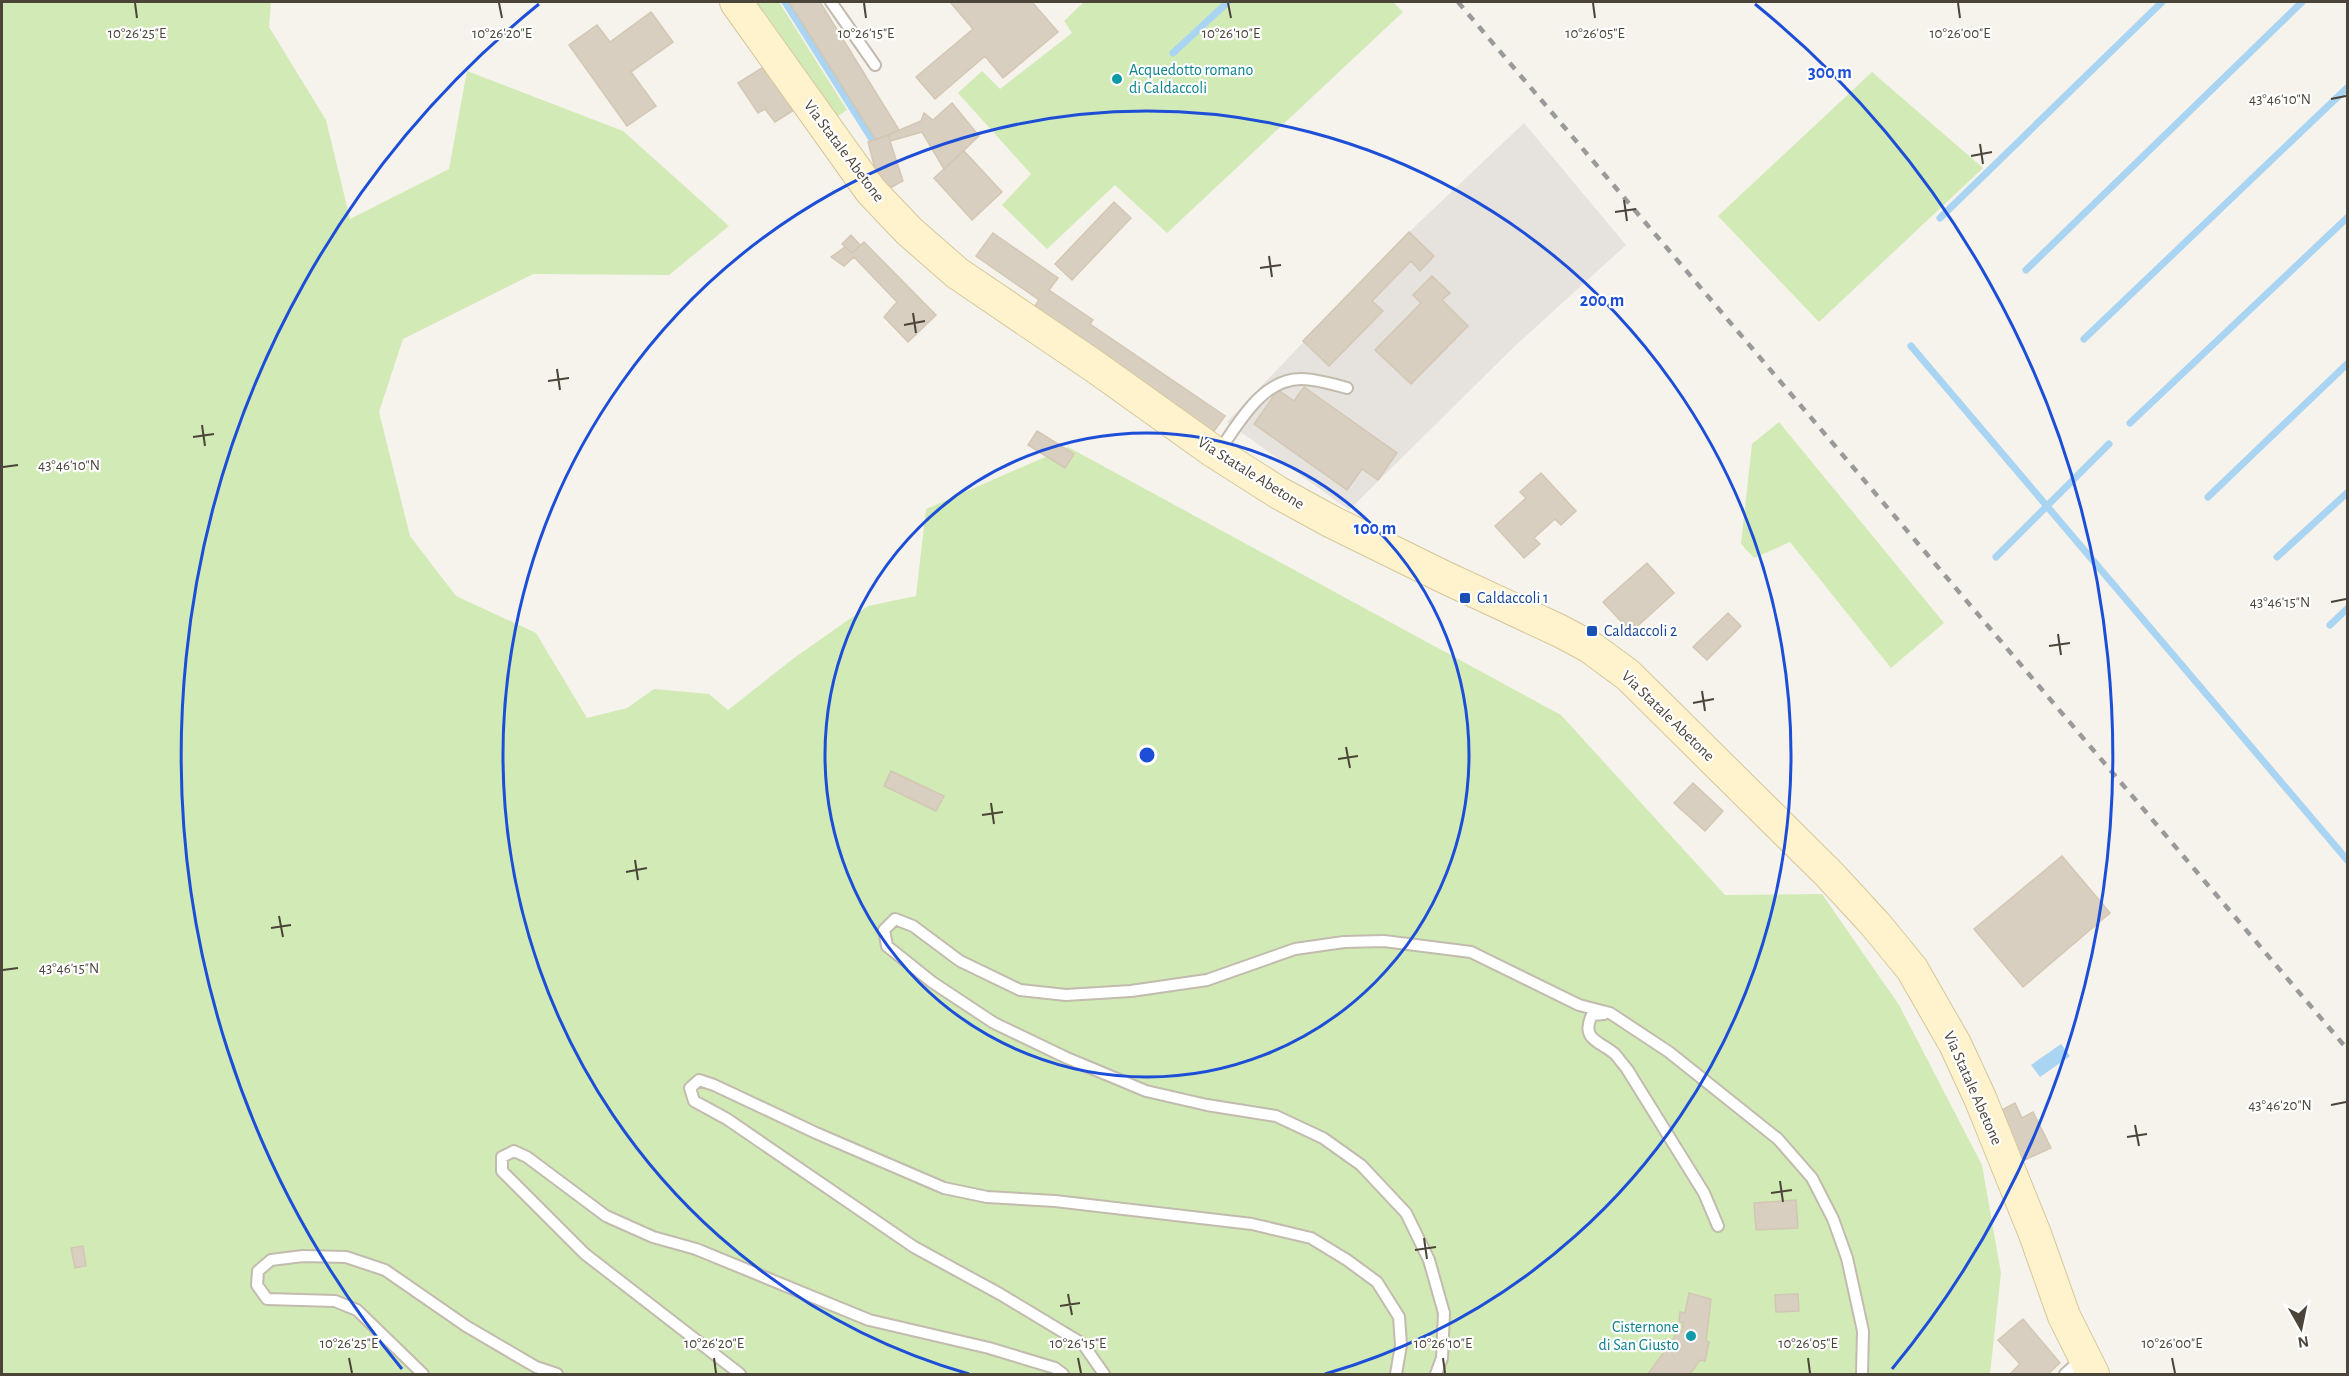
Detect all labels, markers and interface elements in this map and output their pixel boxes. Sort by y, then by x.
text: 10°26'25"E [108,26,166,41]
text: 10°26'20"E [472,26,532,41]
text: 10°26'15"E [838,26,894,41]
text: 10°26'10"E [1202,26,1260,41]
text: 10°26'05"E [1565,26,1625,41]
text: 10°26'00"E [1929,26,1991,41]
place label: Acquedotto romano di Caldaccoli [1129,62,1254,96]
text: 300 m [1808,64,1852,82]
marker: Acquedotto romano di Caldaccoli [1110,72,1124,86]
text: 43°46'10"N [2249,92,2311,107]
street label: Via Statale Abetone [801,97,887,205]
text: 200 m [1580,292,1624,310]
street label: Via Statale Abetone [1195,434,1307,512]
text: 43°46'10"N [38,458,100,473]
text: 100 m [1354,520,1396,538]
place label: Caldaccoli 1 [1477,590,1548,606]
marker: Caldaccoli 1 [1458,591,1472,605]
text: 43°46'15"N [2250,595,2310,610]
place label: Caldaccoli 2 [1604,623,1677,639]
marker: Caldaccoli 2 [1585,624,1599,638]
street label: Via Statale Abetone [1618,668,1718,764]
centre of rings [1137,745,1157,765]
text: 43°46'15"N [39,961,99,976]
street label: Via Statale Abetone [1941,1029,2005,1147]
text: 43°46'20"N [2248,1098,2312,1113]
north arrow [2271,1298,2331,1358]
place label: Cisternone di San Giusto [1599,1319,1679,1353]
marker: Cisternone di San Giusto [1684,1329,1698,1343]
text: N [2296,1333,2310,1351]
text: 10°26'25"E [320,1336,378,1351]
text: 10°26'20"E [684,1336,744,1351]
text: 10°26'15"E [1050,1336,1106,1351]
text: 10°26'10"E [1414,1336,1472,1351]
text: 10°26'05"E [1778,1336,1838,1351]
text: 10°26'00"E [2141,1336,2203,1351]

